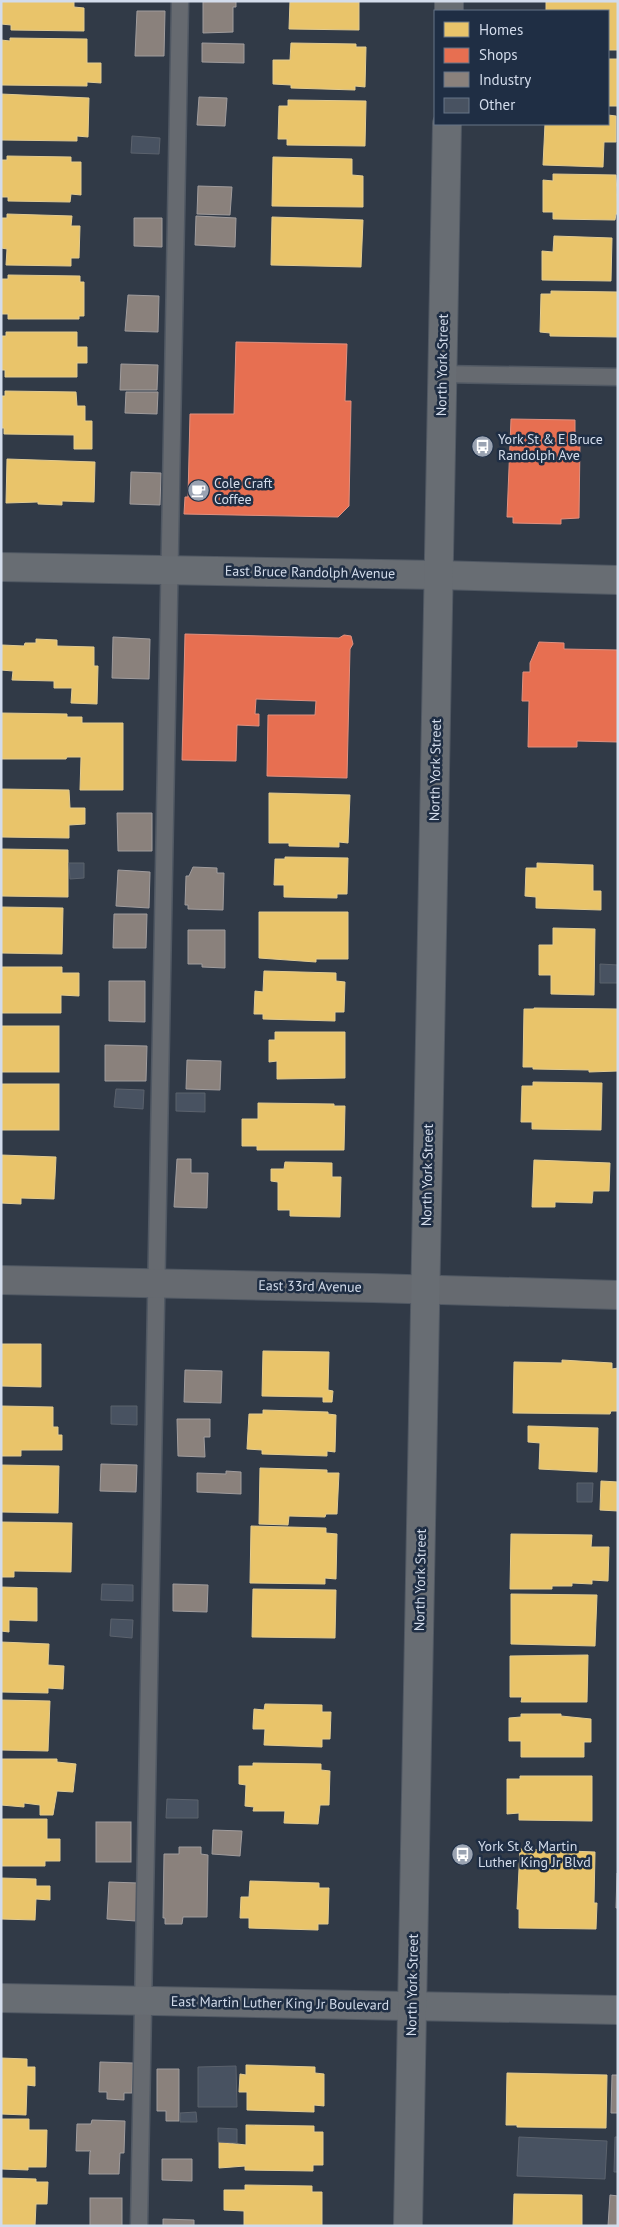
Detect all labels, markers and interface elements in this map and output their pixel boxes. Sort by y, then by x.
legend [434,10,609,125]
text: Homes [479,20,523,39]
text: Shops [479,45,518,64]
text: Industry [479,70,531,89]
text: Other [479,95,515,114]
street label: North York Street [432,313,452,416]
place label: York St & E Bruce Randolph Ave [498,430,603,464]
bus stop icon: York St & E Bruce Randolph Ave [470,435,494,459]
place label: Cole Craft Coffee [214,474,273,508]
cafe icon: Cole Craft Coffee [186,479,210,503]
street label: East Bruce Randolph Avenue [225,562,395,582]
street label: North York Street [425,718,445,821]
street label: North York Street [417,1123,437,1226]
street label: East 33rd Avenue [258,1276,362,1296]
street label: North York Street [410,1528,430,1631]
place label: York St & Martin Luther King Jr Blvd [478,1837,591,1871]
bus stop icon: York St & Martin Luther King Jr Blvd [450,1842,474,1866]
street label: North York Street [402,1933,422,2036]
street label: East Martin Luther King Jr Boulevard [171,1992,389,2014]

